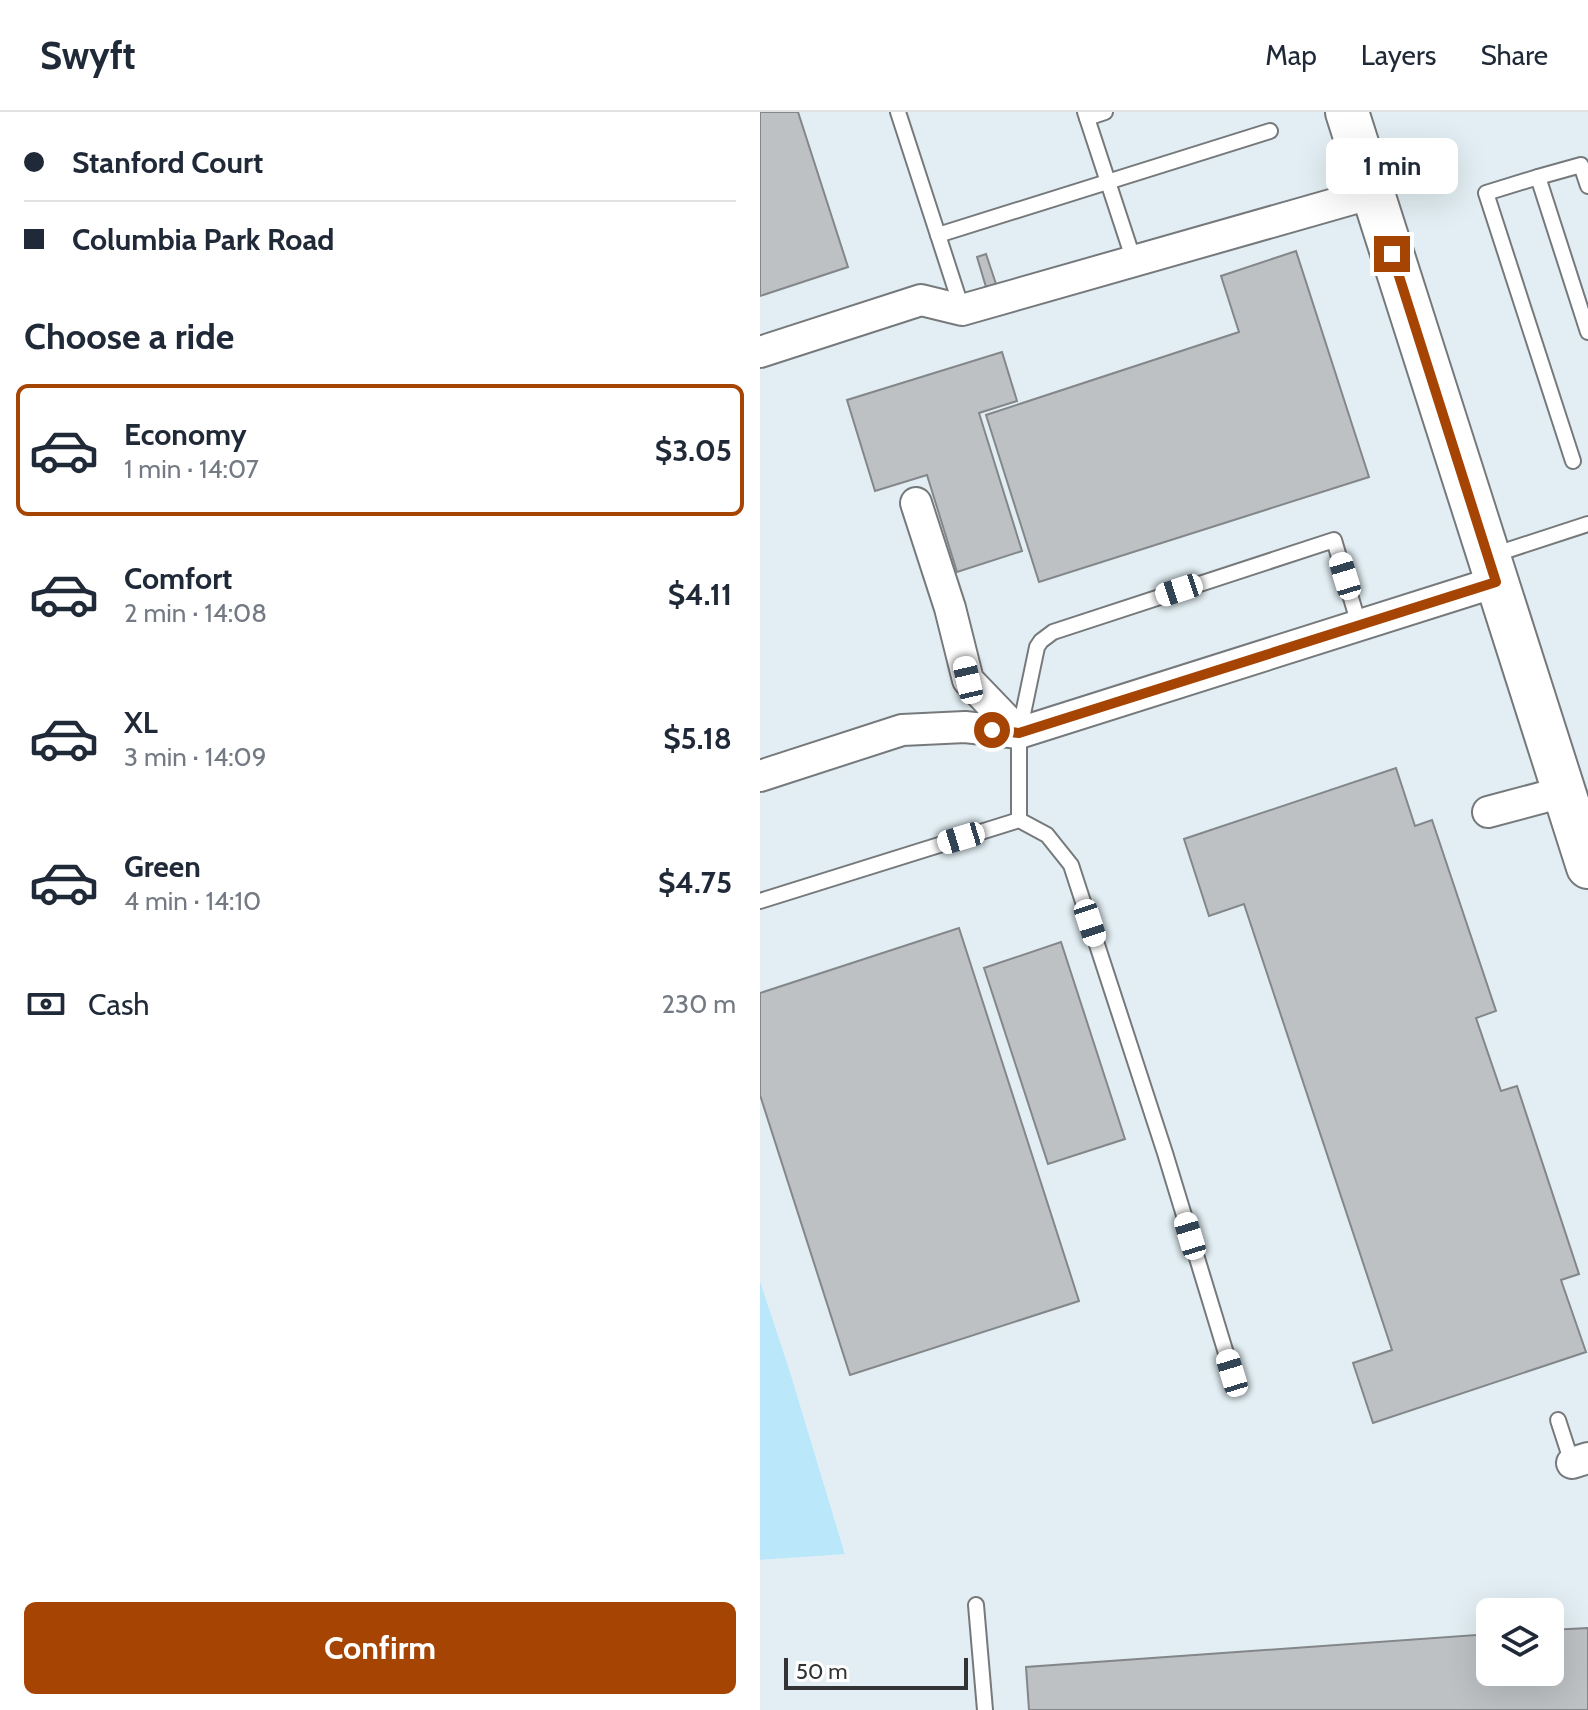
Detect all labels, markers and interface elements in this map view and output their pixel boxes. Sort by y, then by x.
text: Swyft [40,32,136,79]
text: Map [1265,38,1317,72]
text: Layers [1361,38,1436,72]
text: Share [1480,38,1548,72]
callout: 1 min [1326,138,1458,194]
text: Stanford Court [72,144,263,181]
text: 1 min [1363,150,1421,182]
text: Columbia Park Road [72,221,334,258]
route end [1374,236,1410,272]
text: Choose a ride [24,314,234,358]
icon: car [28,414,100,486]
text: Economy [124,416,247,453]
text: $3.05 [655,432,732,469]
text: 1 min · 14:07 [124,453,259,485]
car [1327,550,1363,602]
icon: car [28,558,100,630]
text: Comfort [124,560,232,597]
car [1152,571,1206,609]
text: $4.11 [668,576,732,613]
text: 2 min · 14:08 [124,597,267,629]
car [951,654,985,706]
icon: car [28,702,100,774]
text: XL [124,704,158,741]
route start [974,712,1010,748]
text: $5.18 [663,720,732,757]
text: 3 min · 14:09 [124,741,266,773]
car [935,820,987,856]
icon: car [28,846,100,918]
text: Green [124,848,201,885]
text: $4.75 [658,864,732,901]
text: 4 min · 14:10 [124,885,261,917]
car [1071,896,1109,950]
icon: cash [24,982,68,1026]
text: Cash [88,986,150,1023]
text: 230 m [662,988,736,1020]
car [1172,1210,1208,1262]
car [1214,1347,1250,1399]
map controls [1476,1598,1564,1686]
button: layers [1476,1598,1564,1686]
button: Confirm [24,1602,736,1694]
scale bar [784,1654,968,1690]
text: 50 m [796,1658,848,1685]

